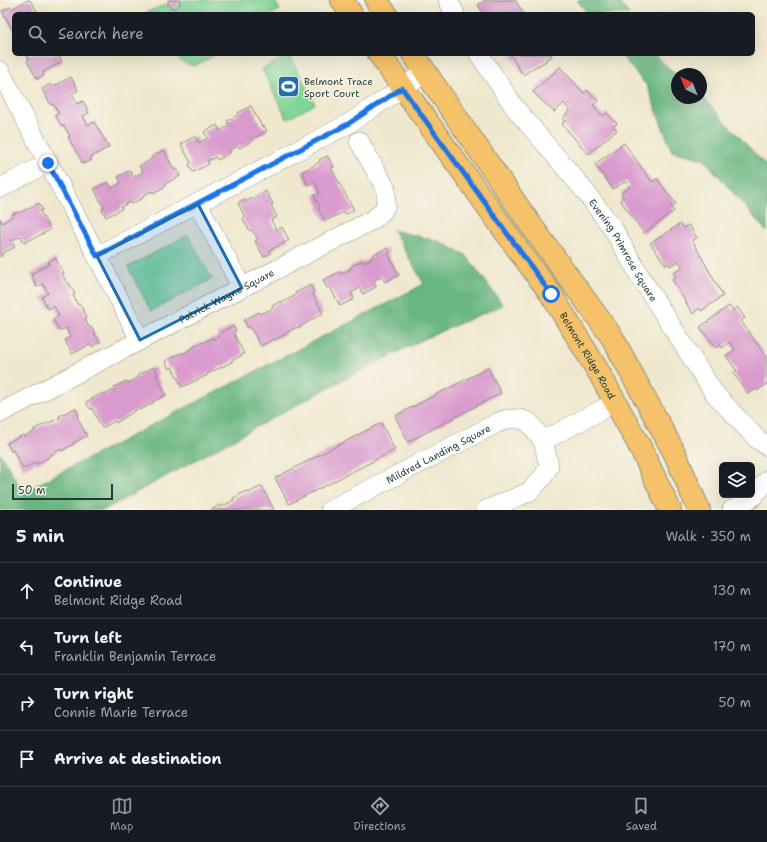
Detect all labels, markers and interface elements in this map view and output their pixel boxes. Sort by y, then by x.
search box [12,12,755,56]
icon: search [26,23,48,45]
text: Search here [58,24,144,44]
north arrow [671,68,707,104]
sports icon: Belmont Trace Sport Court [275,74,301,100]
place label: Belmont Trace Sport Court [304,75,373,100]
route end [39,154,57,172]
street label: Evening Primrose Square [586,196,661,304]
street label: Patrick Wayne Square [176,265,277,326]
route start [542,285,560,303]
street label: Belmont Ridge Road [557,310,619,402]
street label: Mildred Landing Square [384,421,493,486]
map controls [719,462,755,498]
button: layers [719,462,755,498]
scale bar [12,482,113,501]
text: 50 m [18,483,46,498]
text: 5 min [16,525,64,547]
text: Walk · 350 m [666,528,751,545]
text: Continue [54,572,122,592]
icon: ahead [16,580,38,602]
text: 130 m [713,582,751,599]
text: Belmont Ridge Road [54,592,183,609]
text: Turn left [54,628,122,648]
icon: left [16,636,38,658]
text: 170 m [713,638,751,655]
text: Franklin Benjamin Terrace [54,648,216,665]
text: Turn right [54,684,134,704]
icon: right [16,692,38,714]
text: 50 m [718,694,751,711]
text: Connie Marie Terrace [54,704,188,721]
icon: arrive [16,748,38,770]
text: Arrive at destination [54,749,222,769]
tab: Map [110,795,134,834]
tab: Directions [353,795,406,834]
tab: Saved [626,795,657,834]

